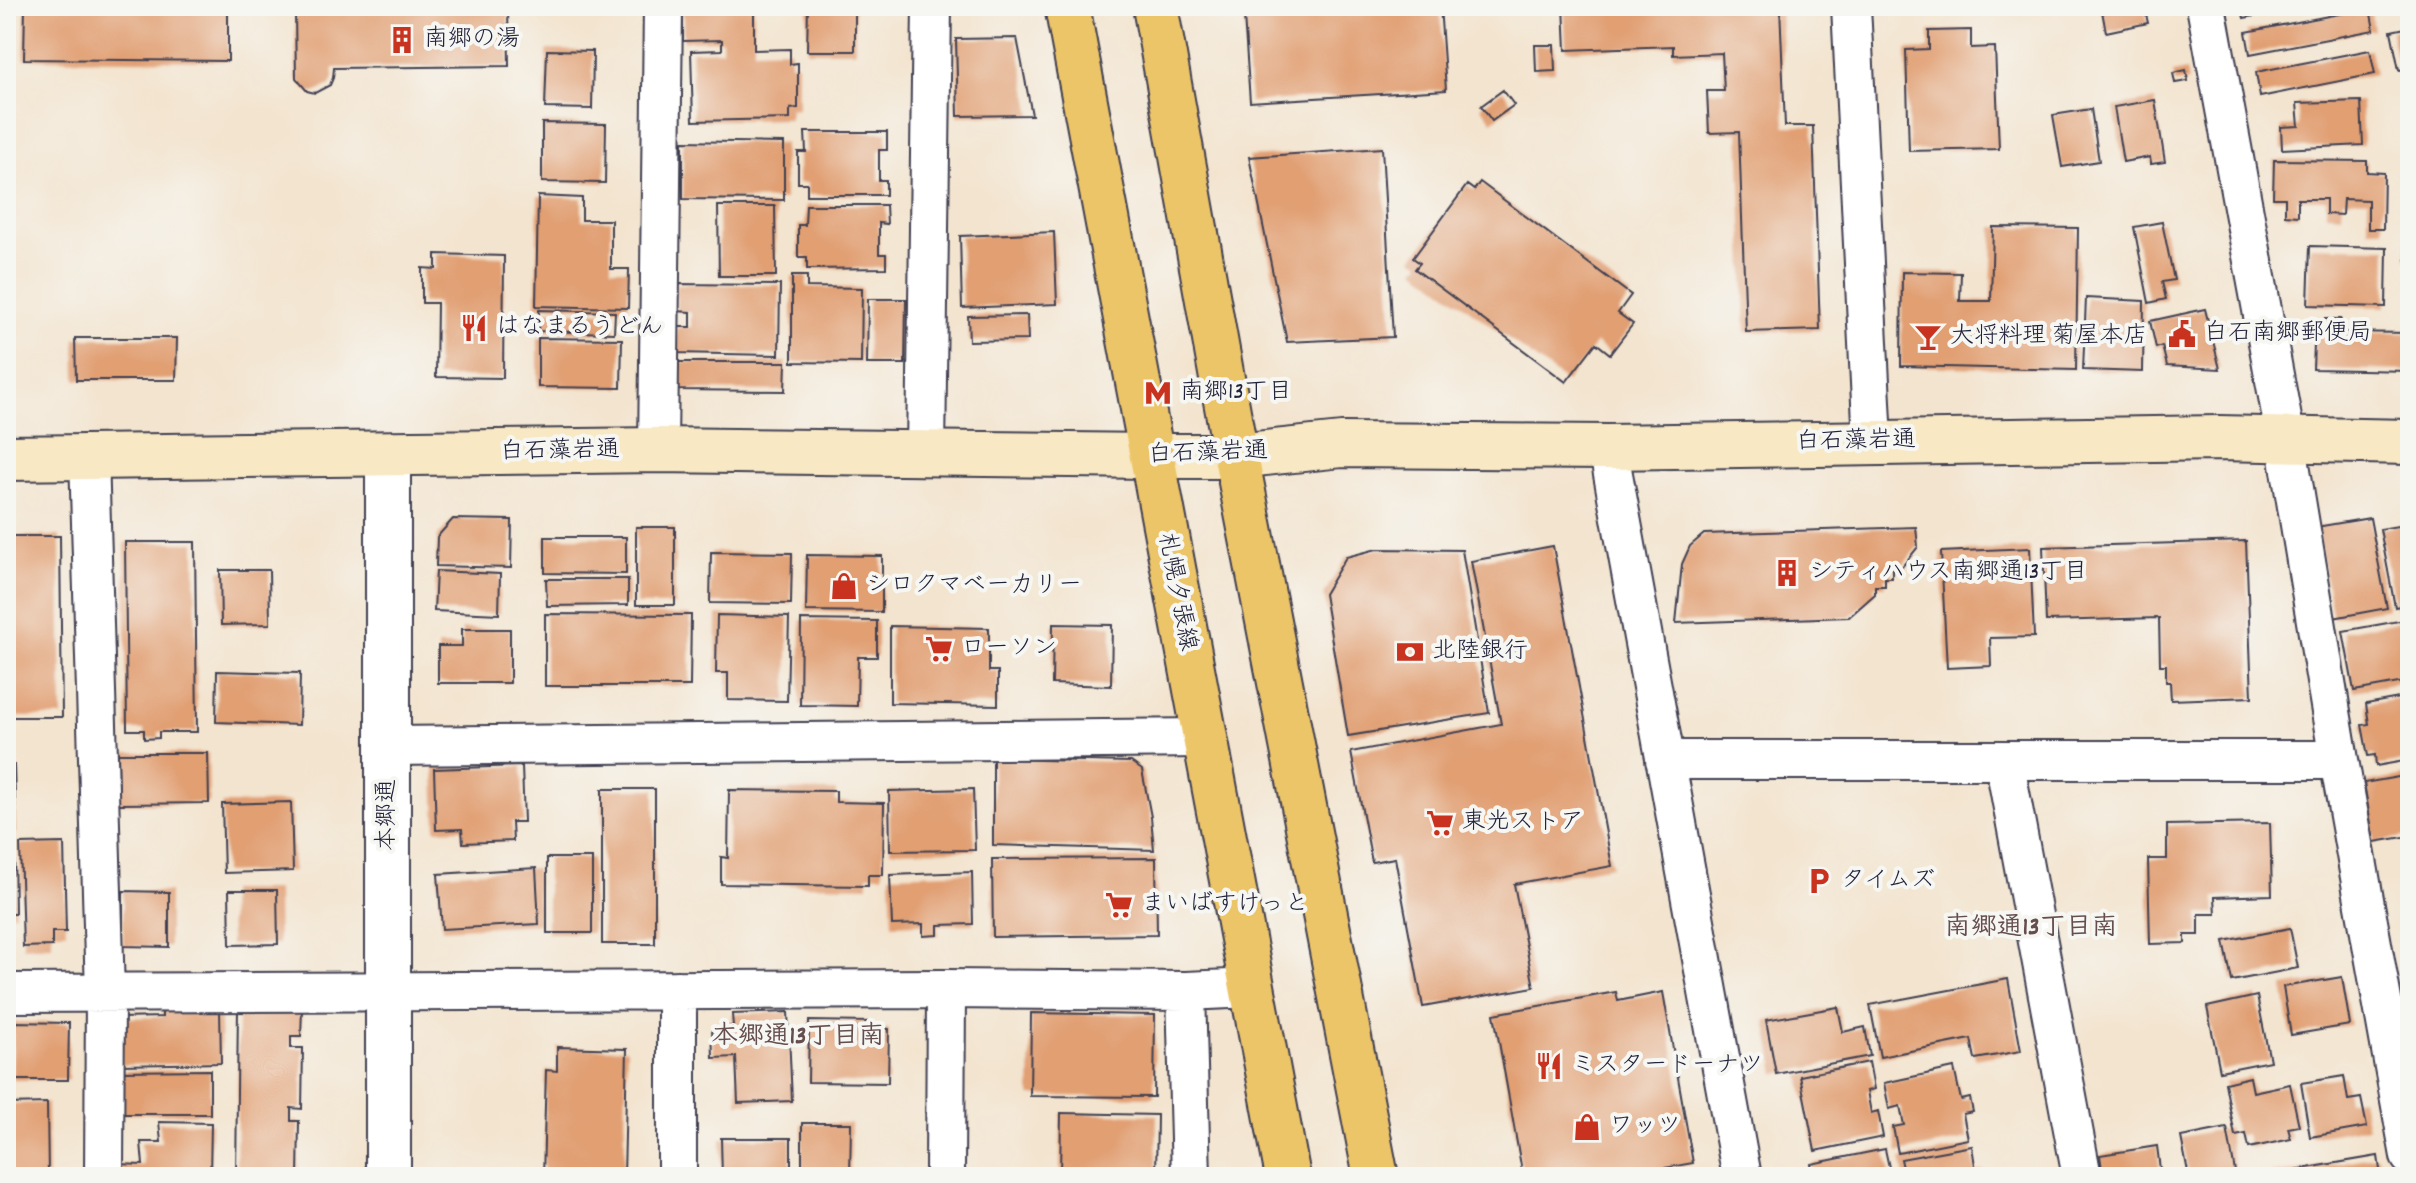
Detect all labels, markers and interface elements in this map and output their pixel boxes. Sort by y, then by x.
place label: 南郷の湯 [424,23,520,57]
building icon: 南郷の湯 [387,25,417,55]
place label: はなまるうどん [496,311,664,345]
restaurant icon: はなまるうどん [459,313,489,343]
place label: 白石南郷郵便局 [2204,317,2372,351]
public building icon: 白石南郷郵便局 [2167,319,2197,349]
place label: 大将料理 菊屋本店 [1950,320,2148,354]
bar icon: 大将料理 菊屋本店 [1913,322,1943,352]
place label: 南郷13丁目 [1180,376,1292,410]
metro station icon: 南郷13丁目 [1143,378,1173,408]
street label: 白石藻岩通 [1796,424,1916,460]
street label: 白石藻岩通 [500,434,620,470]
street label: 白石藻岩通 [1147,435,1269,473]
street label: 札幌夕張線 [1148,530,1204,654]
place label: シティハウス南郷通13丁目 [1809,556,2087,590]
building icon: シティハウス南郷通13丁目 [1772,558,1802,588]
place label: シロクマベーカリー [866,569,1082,603]
shop icon: シロクマベーカリー [829,571,859,601]
place label: ローソン [961,632,1057,666]
supermarket icon: ローソン [924,634,954,664]
place label: 北陸銀行 [1432,635,1528,669]
bank icon: 北陸銀行 [1395,637,1425,667]
street label: 本郷通 [371,779,405,851]
place label: 東光ストア [1462,806,1584,840]
supermarket icon: 東光ストア [1425,808,1455,838]
place label: タイムズ [1841,864,1935,898]
parking icon: タイムズ [1804,866,1834,896]
place label: まいばすけっと [1141,888,1309,922]
supermarket icon: まいばすけっと [1104,890,1134,920]
district label: 南郷通13丁目南 [1944,910,2118,947]
district label: 本郷通13丁目南 [711,1019,885,1056]
place label: ミスタードーナツ [1571,1049,1763,1083]
restaurant icon: ミスタードーナツ [1534,1051,1564,1081]
place label: ワッツ [1609,1110,1681,1144]
shop icon: ワッツ [1572,1112,1602,1142]

